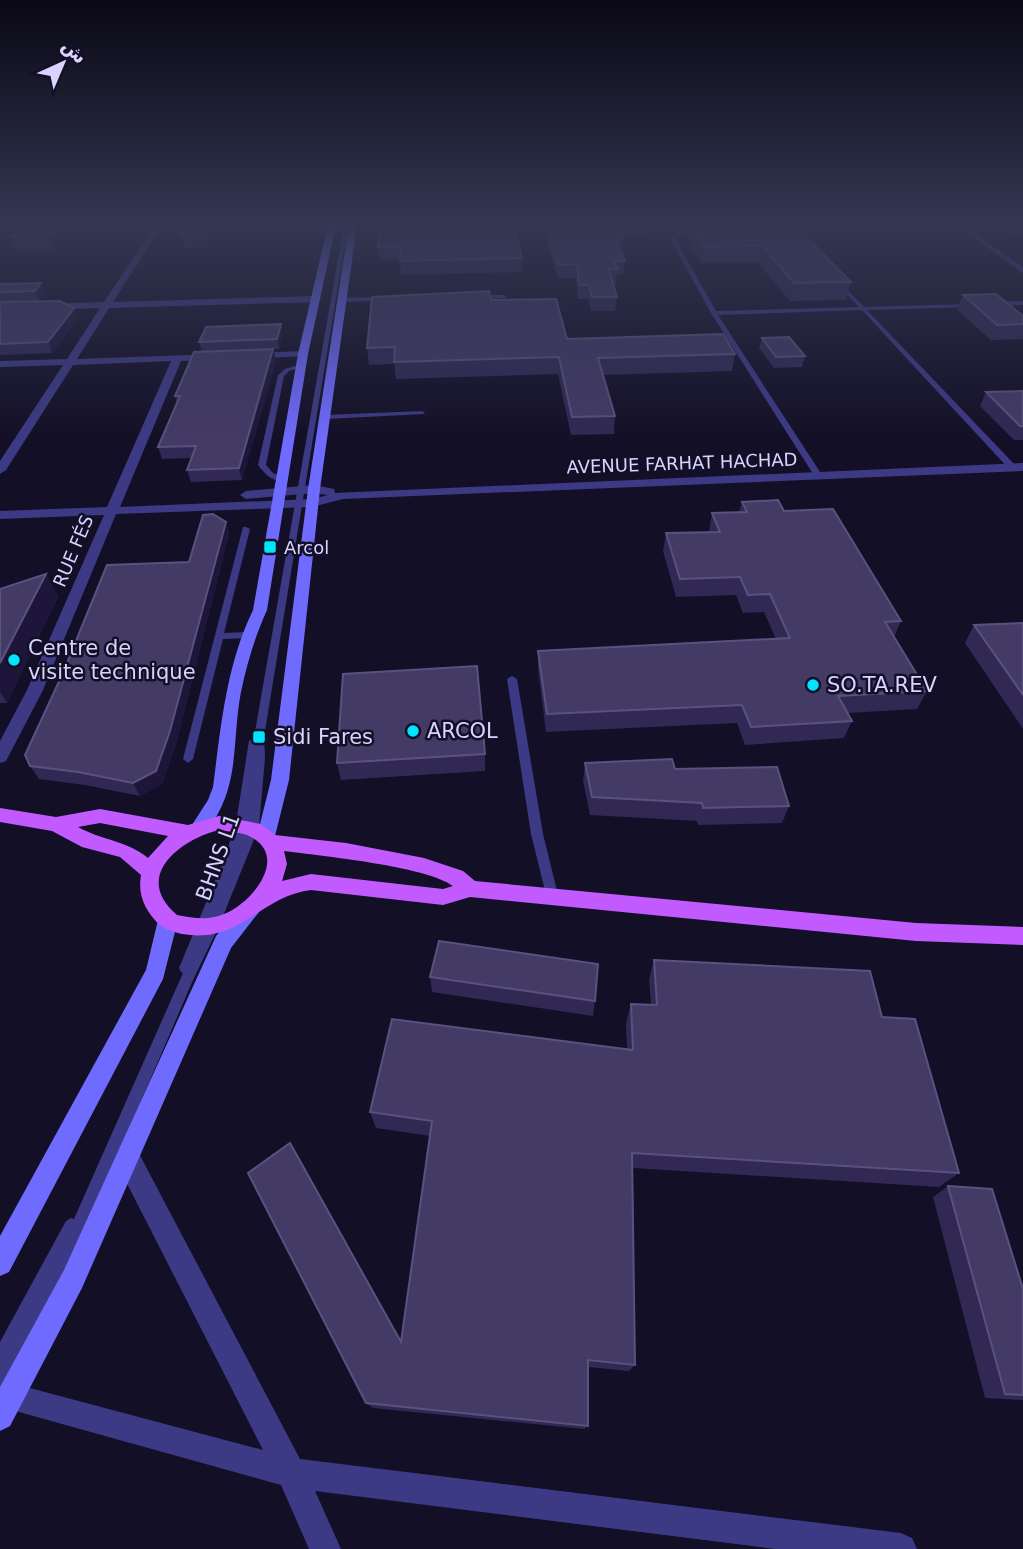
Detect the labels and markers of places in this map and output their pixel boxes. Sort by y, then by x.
place label: Arcol [284,537,329,558]
marker: Arcol [262,539,278,555]
place label: Centre de visite technique [28,636,196,684]
marker: Centre de visite technique [6,652,22,668]
place label: SO.TA.REV [827,673,937,697]
marker: SO.TA.REV [805,677,821,693]
place label: ARCOL [427,719,498,743]
marker: ARCOL [405,723,421,739]
place label: Sidi Fares [273,725,373,749]
marker: Sidi Fares [251,729,267,745]

